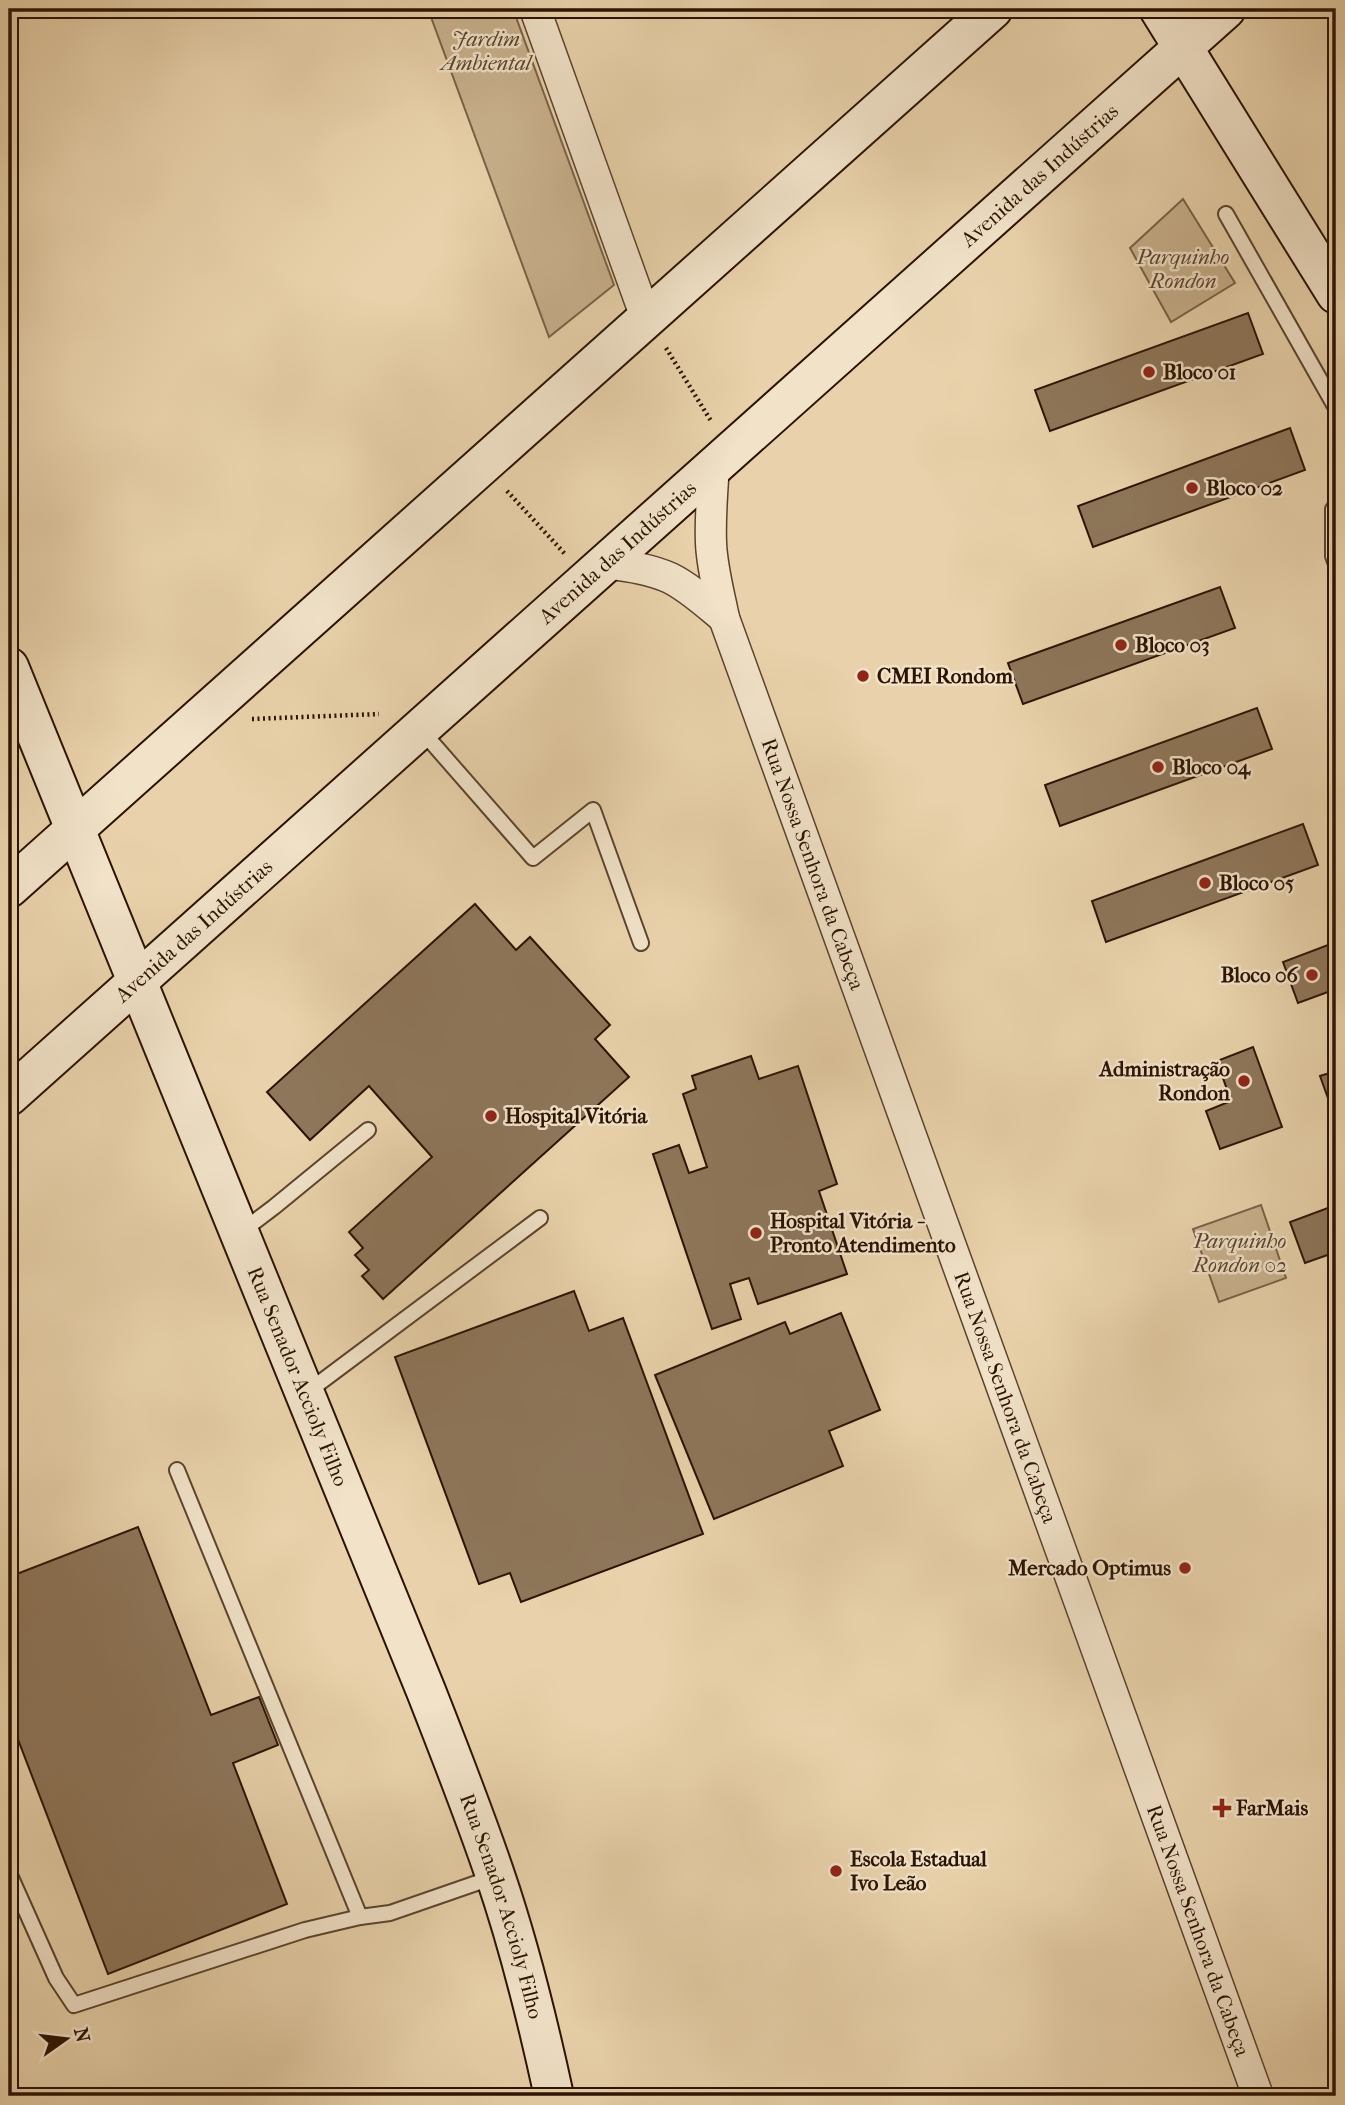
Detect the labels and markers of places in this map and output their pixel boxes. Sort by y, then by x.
place label: Bloco 01 [1163,360,1236,384]
marker: Bloco 01 [1141,364,1157,380]
place label: Bloco 02 [1206,476,1283,500]
marker: Bloco 02 [1184,480,1200,496]
place label: Bloco 03 [1135,633,1210,657]
marker: Bloco 03 [1113,637,1129,653]
place label: CMEI Rondom [877,664,1013,688]
marker: CMEI Rondom [855,668,871,684]
place label: Bloco 04 [1172,755,1252,780]
marker: Bloco 04 [1150,759,1166,775]
place label: Bloco 05 [1219,871,1294,895]
marker: Bloco 05 [1197,875,1213,891]
place label: Bloco 06 [1221,963,1299,987]
marker: Bloco 06 [1304,967,1320,983]
place label: Administração Rondon [1097,1057,1231,1105]
marker: Administração Rondon [1236,1073,1252,1089]
place label: Hospital Vitória [505,1104,648,1128]
marker: Hospital Vitória [483,1108,499,1124]
place label: Hospital Vitória - Pronto Atendimento [770,1209,956,1257]
marker: Hospital Vitória - Pronto Atendimento [748,1225,764,1241]
place label: Mercado Optimus [1007,1556,1171,1580]
marker: Mercado Optimus [1177,1560,1193,1576]
place label: FarMais [1235,1796,1308,1820]
marker: FarMais [1214,1800,1230,1816]
place label: Escola Estadual Ivo Leão [850,1847,987,1895]
marker: Escola Estadual Ivo Leão [828,1863,844,1879]

